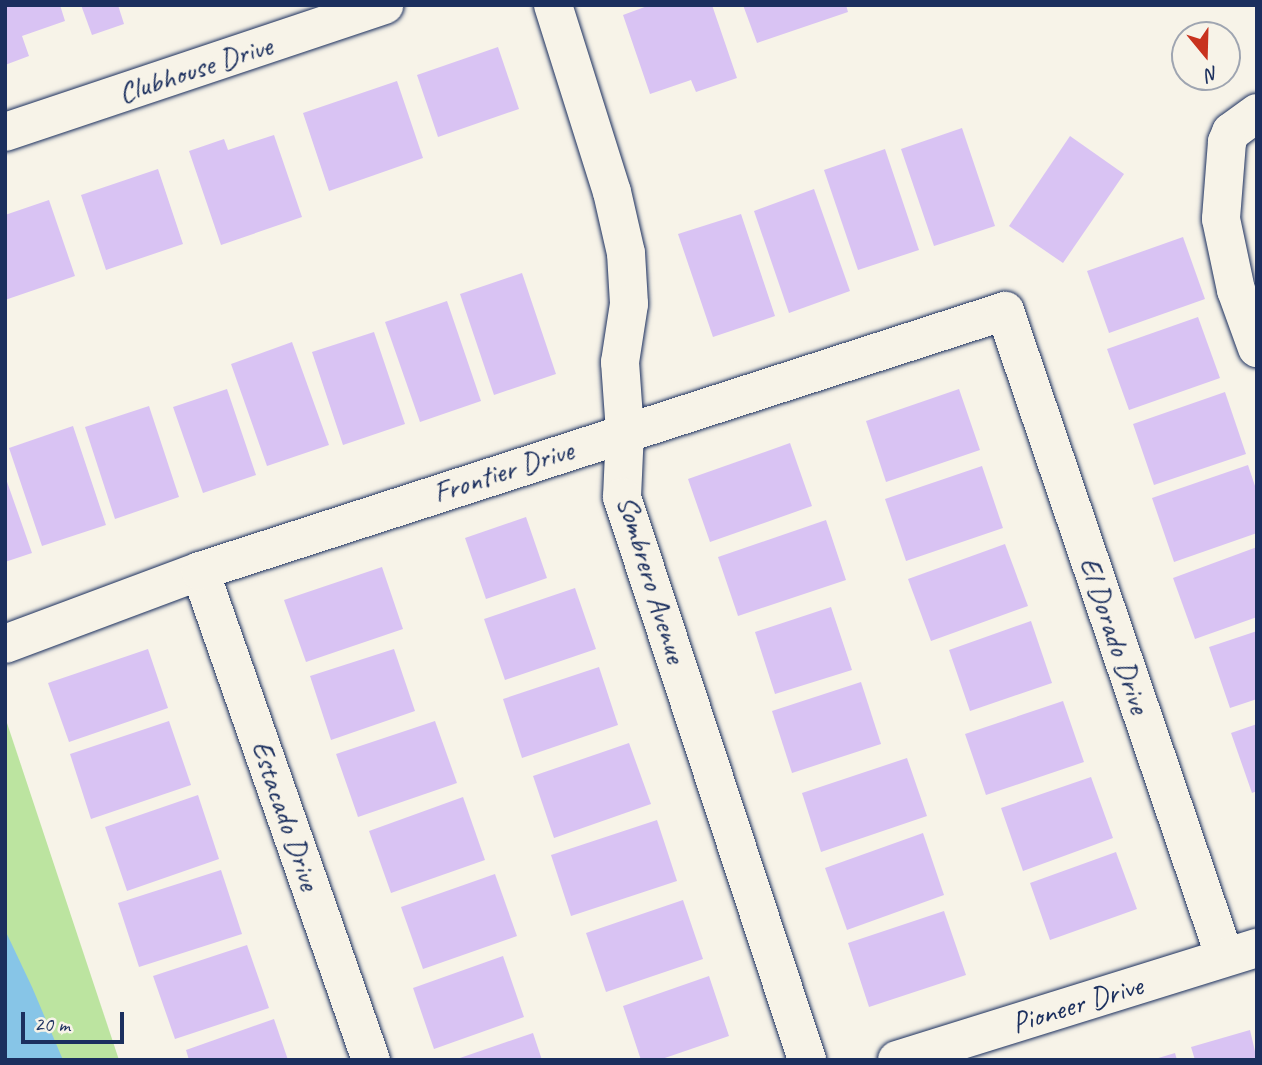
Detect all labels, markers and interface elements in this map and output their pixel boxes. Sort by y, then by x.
north arrow [1171,21,1241,91]
street label: Clubhouse Drive [113,27,277,111]
text: N [1203,61,1222,87]
street label: Frontier Drive [428,431,578,511]
street label: Sombrero Avenue [610,491,694,667]
street label: El Dorado Drive [1071,552,1159,718]
street label: Estacado Drive [244,735,328,895]
street label: Pioneer Drive [1007,967,1147,1041]
scale bar [24,998,128,1042]
text: 20 m [34,1011,70,1037]

